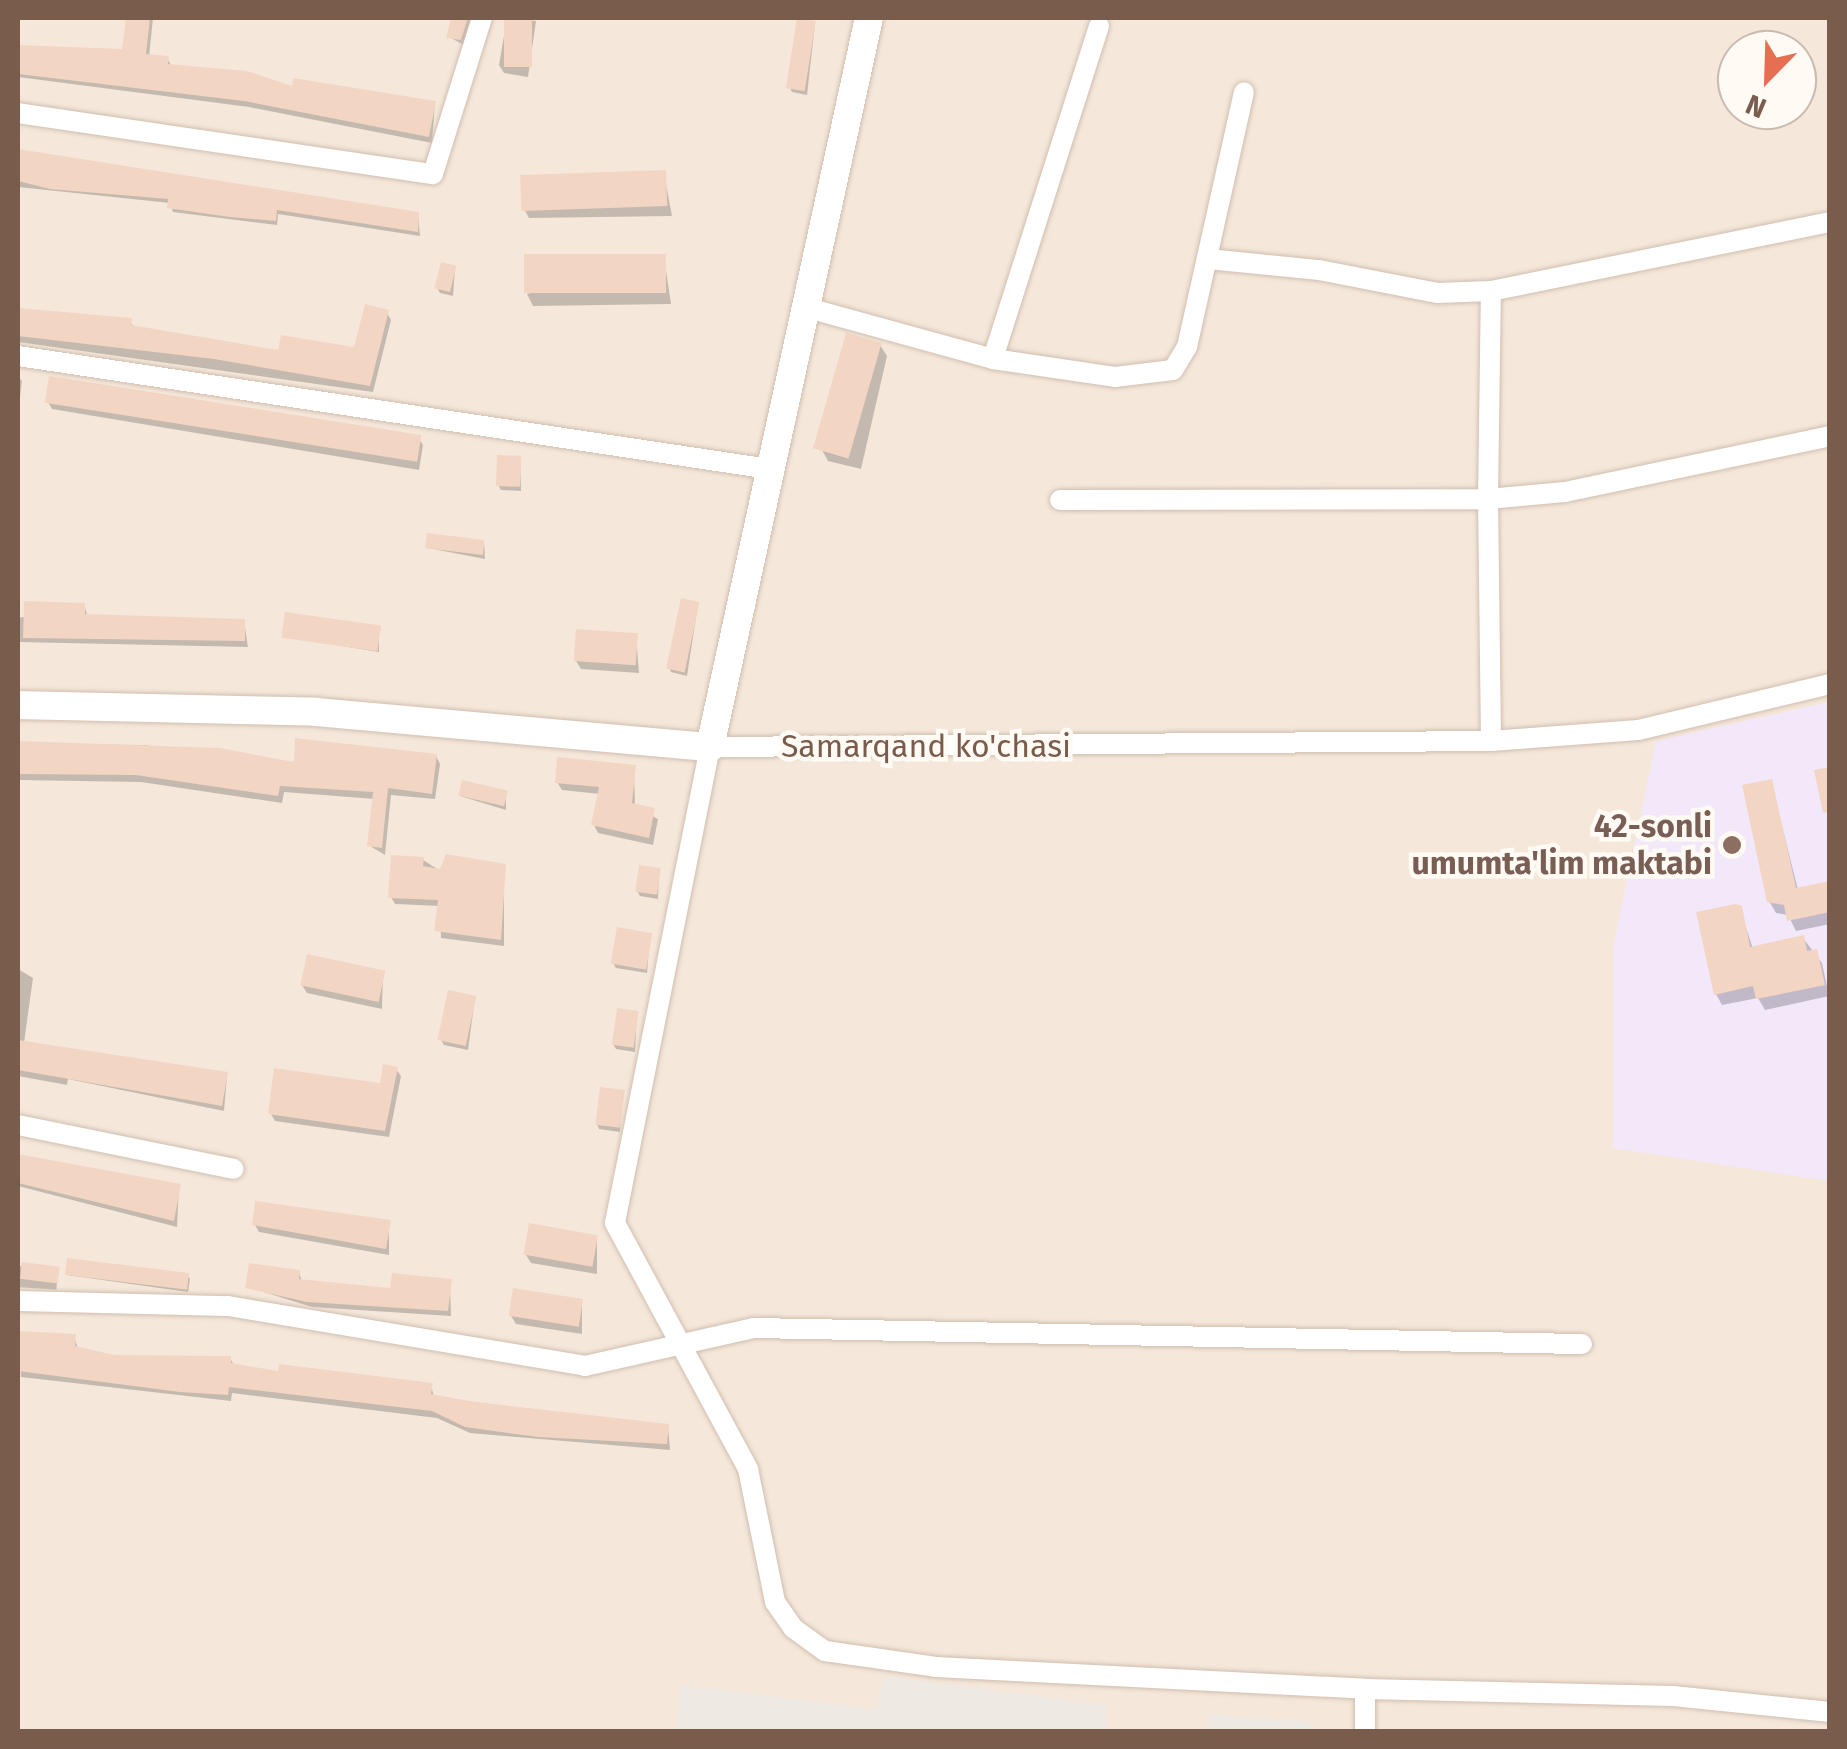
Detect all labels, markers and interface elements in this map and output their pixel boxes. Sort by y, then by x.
north arrow [1717,30,1817,130]
text: N [1741,87,1771,125]
street label: Samarqand ko'chasi [781,727,1071,765]
place label: 42-sonli umumta'lim maktabi [1411,808,1712,883]
marker: 42-sonli umumta'lim maktabi [1721,834,1743,856]

